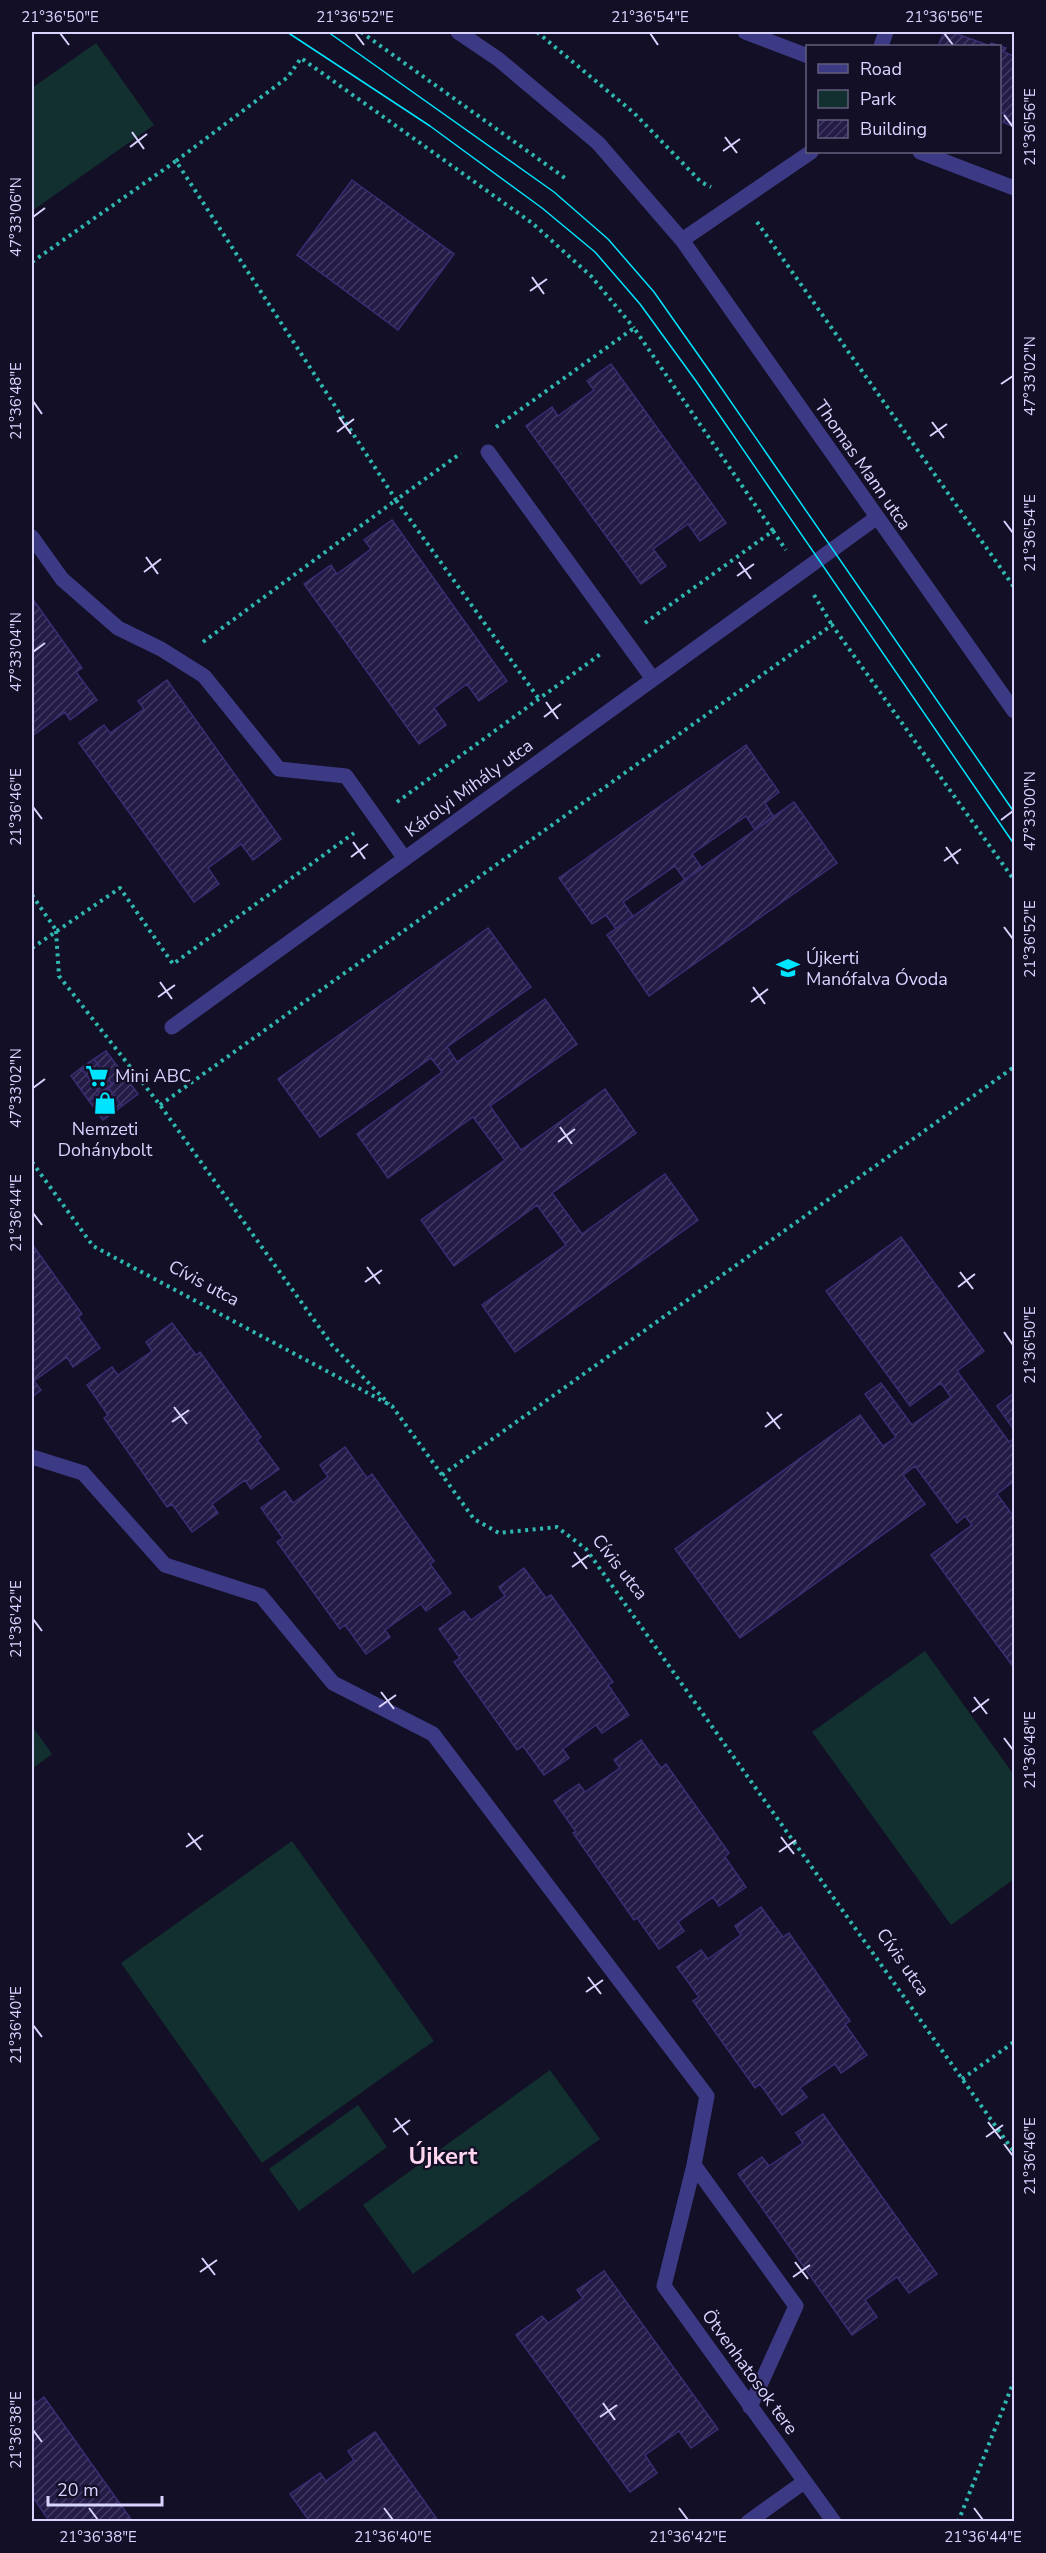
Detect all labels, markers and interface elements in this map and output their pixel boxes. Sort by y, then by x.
text: 21°36'50"E [21,7,99,27]
text: 21°36'52"E [316,7,394,27]
text: 21°36'54"E [611,7,689,27]
text: 21°36'56"E [905,7,983,27]
legend [806,45,1001,153]
text: Road [860,57,902,81]
text: Park [860,87,897,111]
text: 21°36'56"E [1020,88,1040,166]
text: Building [860,117,927,141]
text: 47°33'06"N [6,177,26,257]
text: 47°33'02"N [1020,336,1040,416]
text: 21°36'48"E [6,362,26,440]
street label: Thomas Mann utca [809,395,917,535]
text: 21°36'54"E [1020,494,1040,572]
text: 47°33'04"N [6,612,26,692]
street label: Károlyi Mihály utca [400,733,538,843]
text: 21°36'46"E [6,768,26,846]
text: 47°33'00"N [1020,771,1040,851]
text: 21°36'52"E [1020,900,1040,978]
place label: Újkerti Manófalva Óvoda [806,946,948,991]
school or university icon: Újkerti Manófalva Óvoda [775,955,801,981]
text: 47°33'02"N [6,1048,26,1128]
supermarket icon: Mini ABC [84,1063,110,1089]
place label: Mini ABC [115,1064,191,1088]
shop icon: Nemzeti Dohánybolt [92,1090,118,1116]
place label: Nemzeti Dohánybolt [58,1117,153,1162]
text: 21°36'44"E [6,1174,26,1252]
street label: Cívis utca [164,1254,244,1312]
text: 21°36'50"E [1020,1306,1040,1384]
street label: Cívis utca [587,1529,653,1605]
text: 21°36'42"E [6,1580,26,1658]
text: 21°36'48"E [1020,1711,1040,1789]
street label: Cívis utca [871,1924,935,2000]
text: 21°36'40"E [6,1986,26,2064]
text: 21°36'46"E [1020,2117,1040,2195]
district label: Újkert [409,2140,478,2172]
street label: Ötvenhatosok tere [696,2305,804,2439]
text: 21°36'38"E [6,2391,26,2469]
scale bar [48,2469,162,2507]
text: 20 m [57,2478,99,2502]
text: 21°36'38"E [59,2527,137,2547]
text: 21°36'40"E [354,2527,432,2547]
text: 21°36'42"E [649,2527,727,2547]
text: 21°36'44"E [944,2527,1022,2547]

